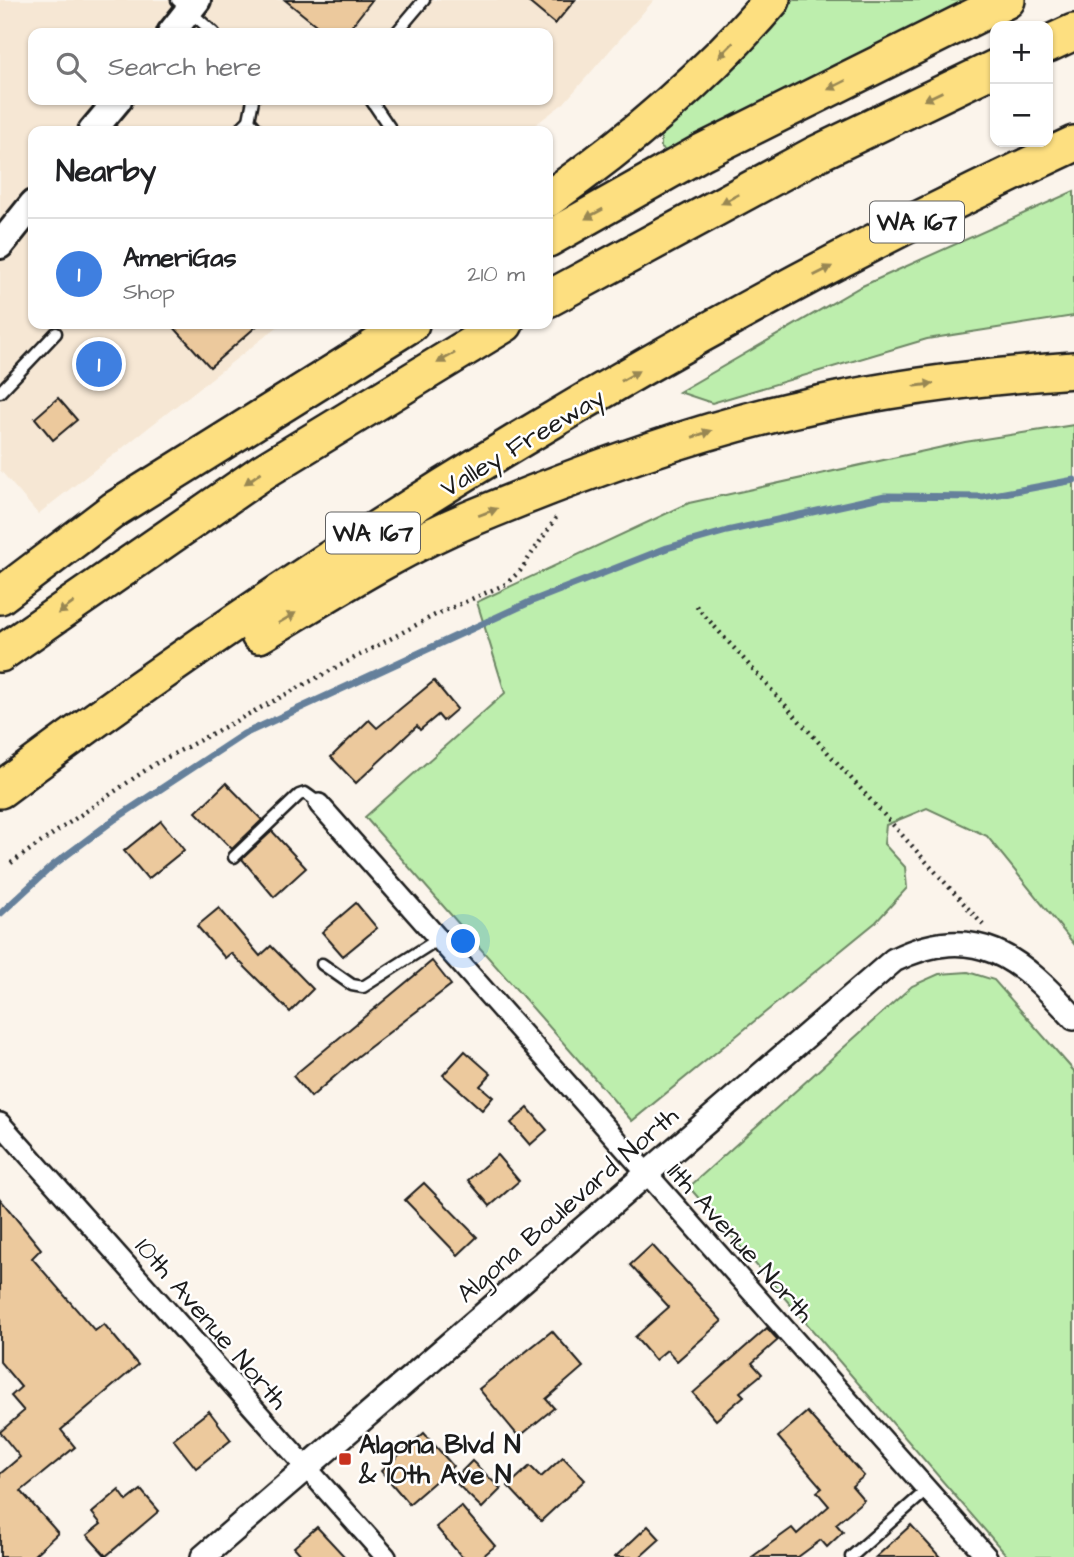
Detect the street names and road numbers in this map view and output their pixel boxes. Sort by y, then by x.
road number: WA 167 [870,202,964,243]
street label: Valley Freeway [434,380,612,508]
road number: WA 167 [326,512,420,554]
street label: Algona Boulevard North [449,1098,688,1313]
street label: 11th Avenue North [659,1155,822,1331]
street label: 10th Avenue North [126,1230,296,1417]

